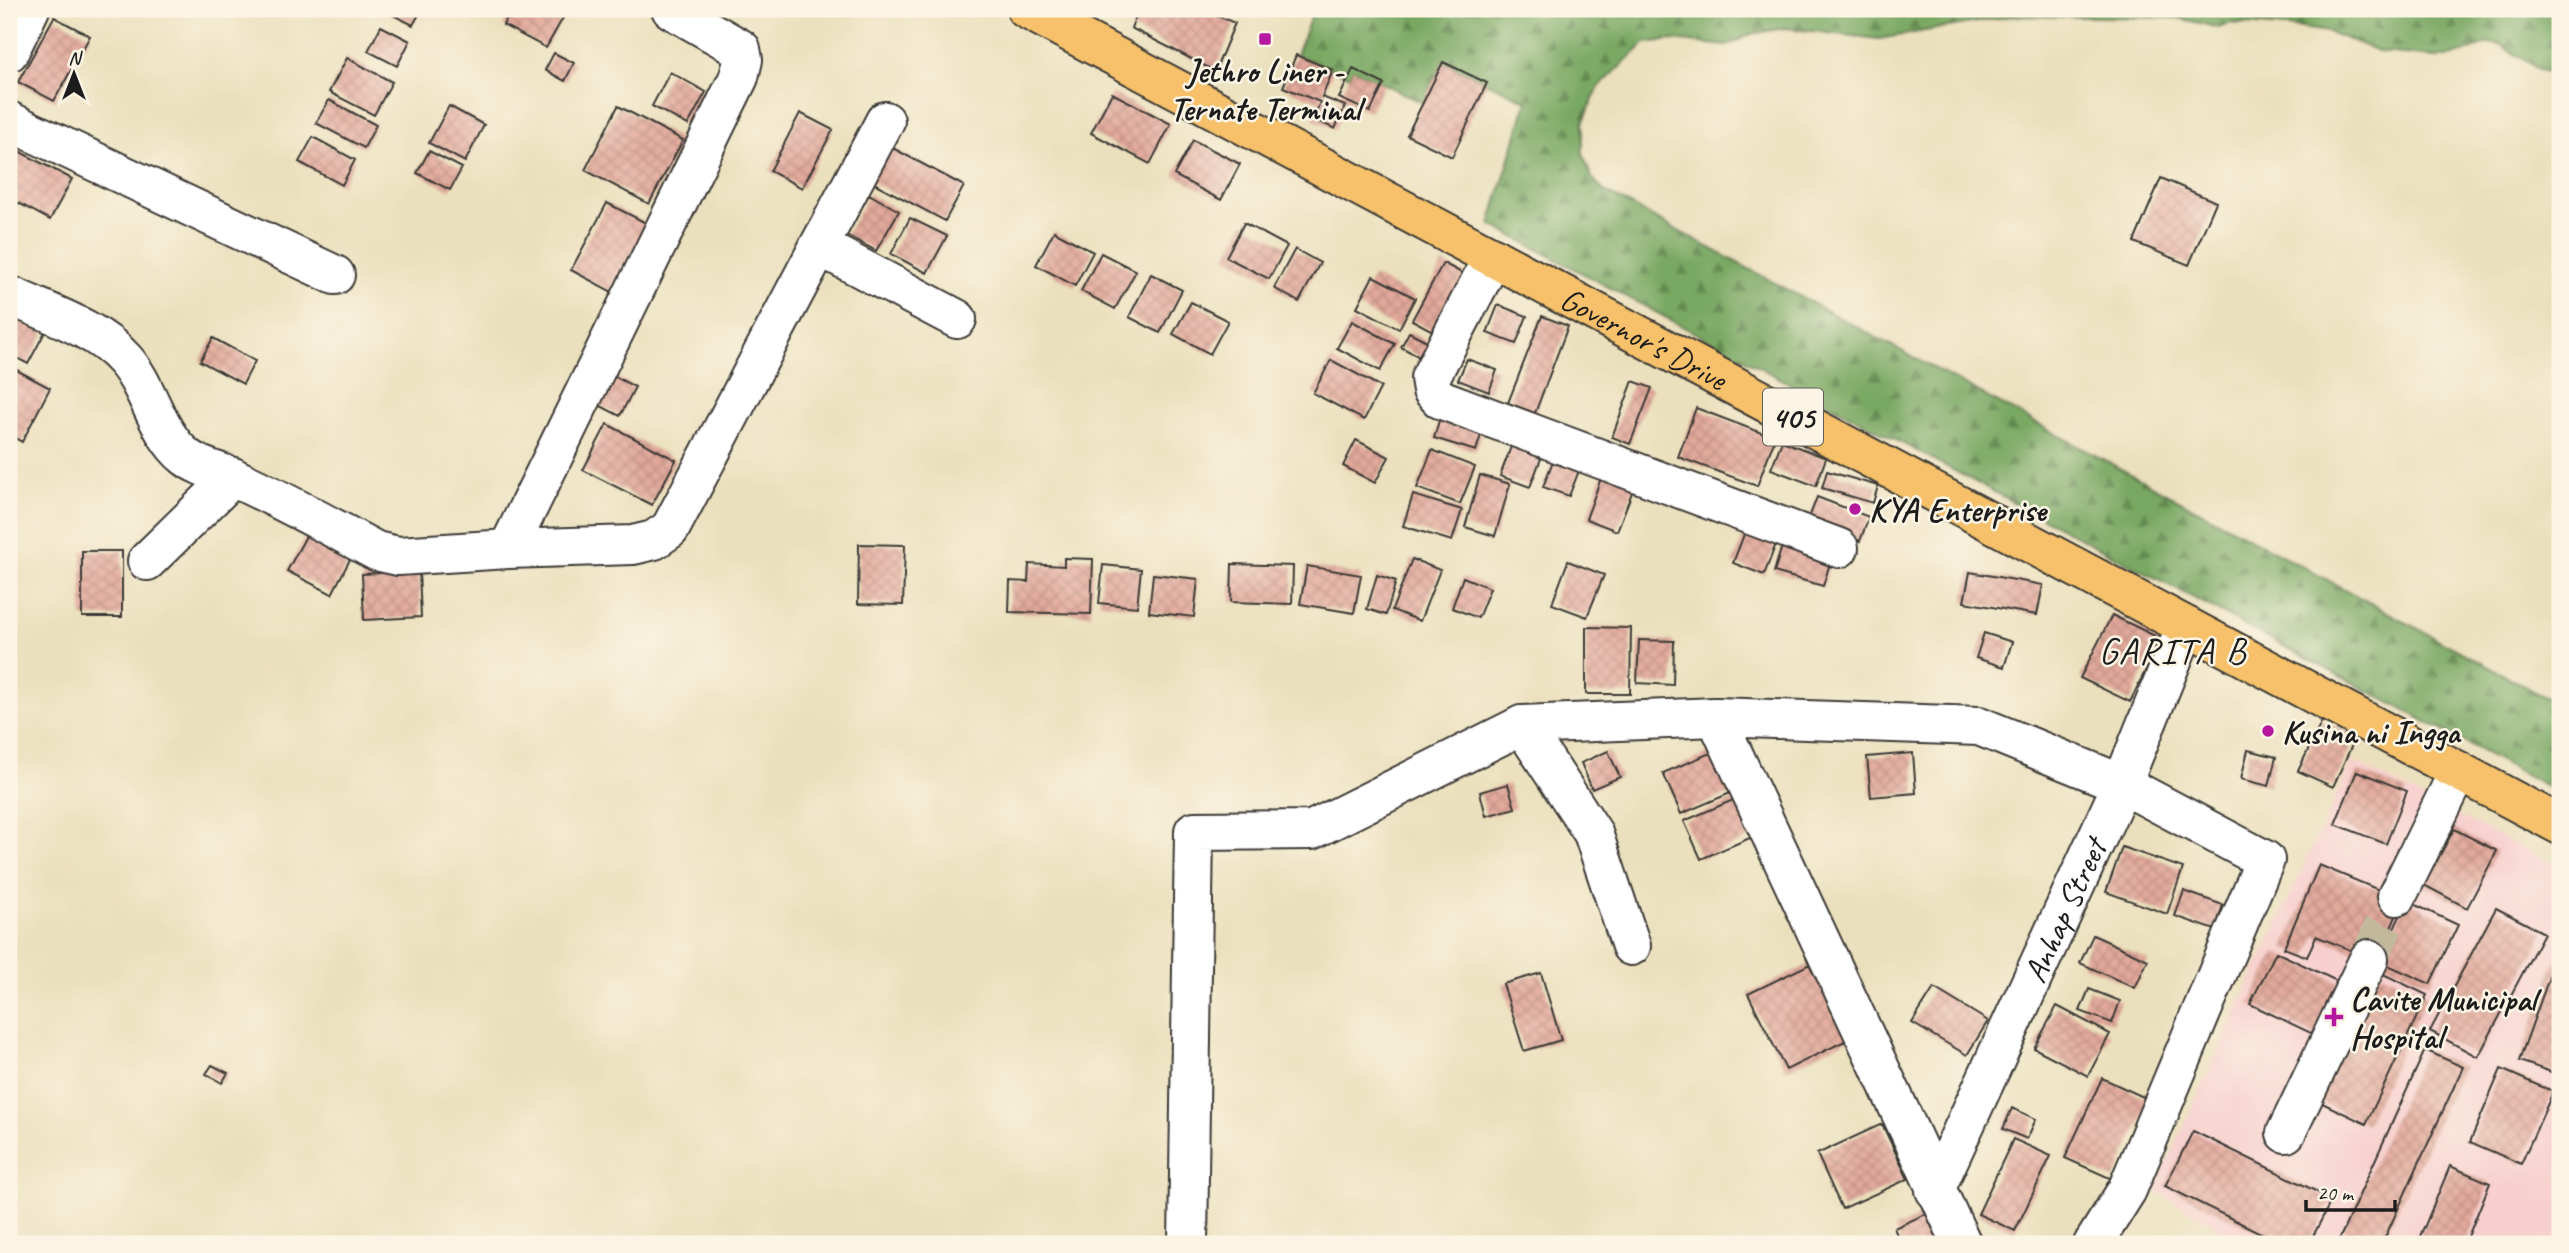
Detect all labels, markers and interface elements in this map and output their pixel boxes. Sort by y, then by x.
marker: Jethro Liner - Ternate Terminal [1257,31,1273,47]
north arrow [38,38,108,108]
text: N [68,46,83,70]
place label: Jethro Liner - Ternate Terminal [1170,50,1366,130]
street label: Governor's Drive [1553,277,1736,401]
road number: 405 [1763,388,1823,446]
place label: KYA Enterprise [1869,489,2049,531]
marker: KYA Enterprise [1847,501,1863,517]
district label: GARITA B [2099,627,2248,674]
place label: Kusina ni Ingga [2282,711,2462,753]
marker: Kusina ni Ingga [2260,723,2276,739]
street label: Anhap Street [2014,829,2118,989]
place label: Cavite Municipal Hospital [2350,978,2542,1058]
marker: Cavite Municipal Hospital [2324,1007,2344,1027]
scale bar [2306,1169,2396,1213]
text: 20 m [2317,1180,2355,1206]

